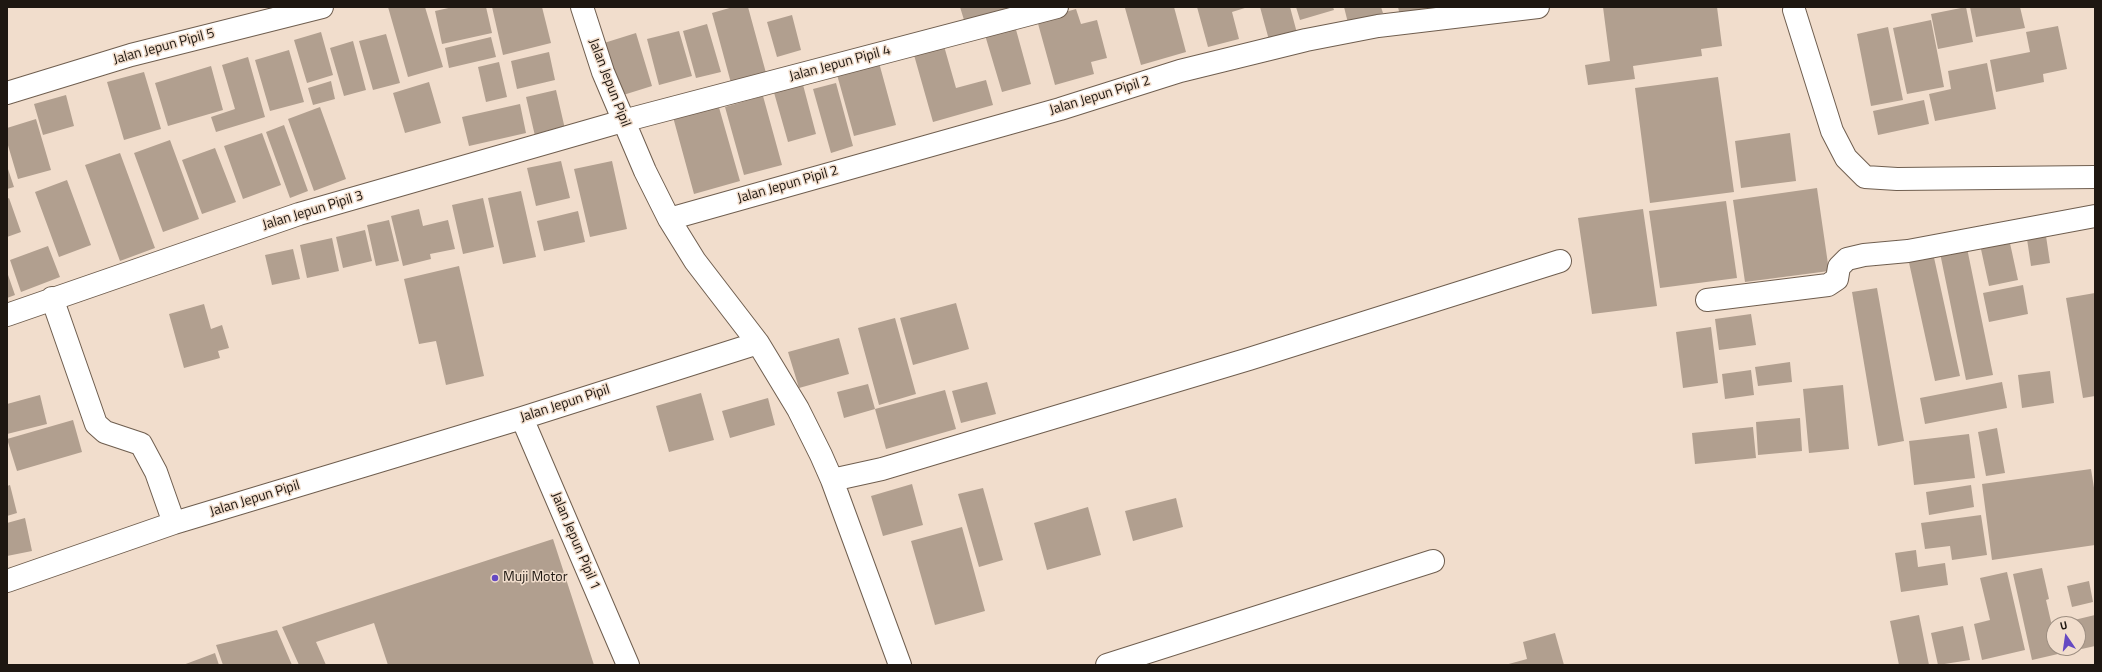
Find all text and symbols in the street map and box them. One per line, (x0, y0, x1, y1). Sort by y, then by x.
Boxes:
street label: Jalan Jepun Pipil 5 (111, 25, 217, 69)
street label: Jalan Jepun Pipil (584, 36, 634, 130)
street label: Jalan Jepun Pipil 4 (787, 42, 893, 86)
street label: Jalan Jepun Pipil 2 (1048, 73, 1152, 119)
street label: Jalan Jepun Pipil 2 (736, 163, 840, 207)
street label: Jalan Jepun Pipil 3 (261, 188, 365, 234)
street label: Jalan Jepun Pipil (518, 382, 612, 426)
street label: Jalan Jepun Pipil (208, 477, 302, 521)
street label: Jalan Jepun Pipil 1 (547, 490, 603, 592)
place label: Muji Motor (503, 570, 568, 586)
marker: Muji Motor (490, 573, 500, 583)
north arrow (2046, 616, 2086, 656)
text: U (2058, 617, 2069, 634)

